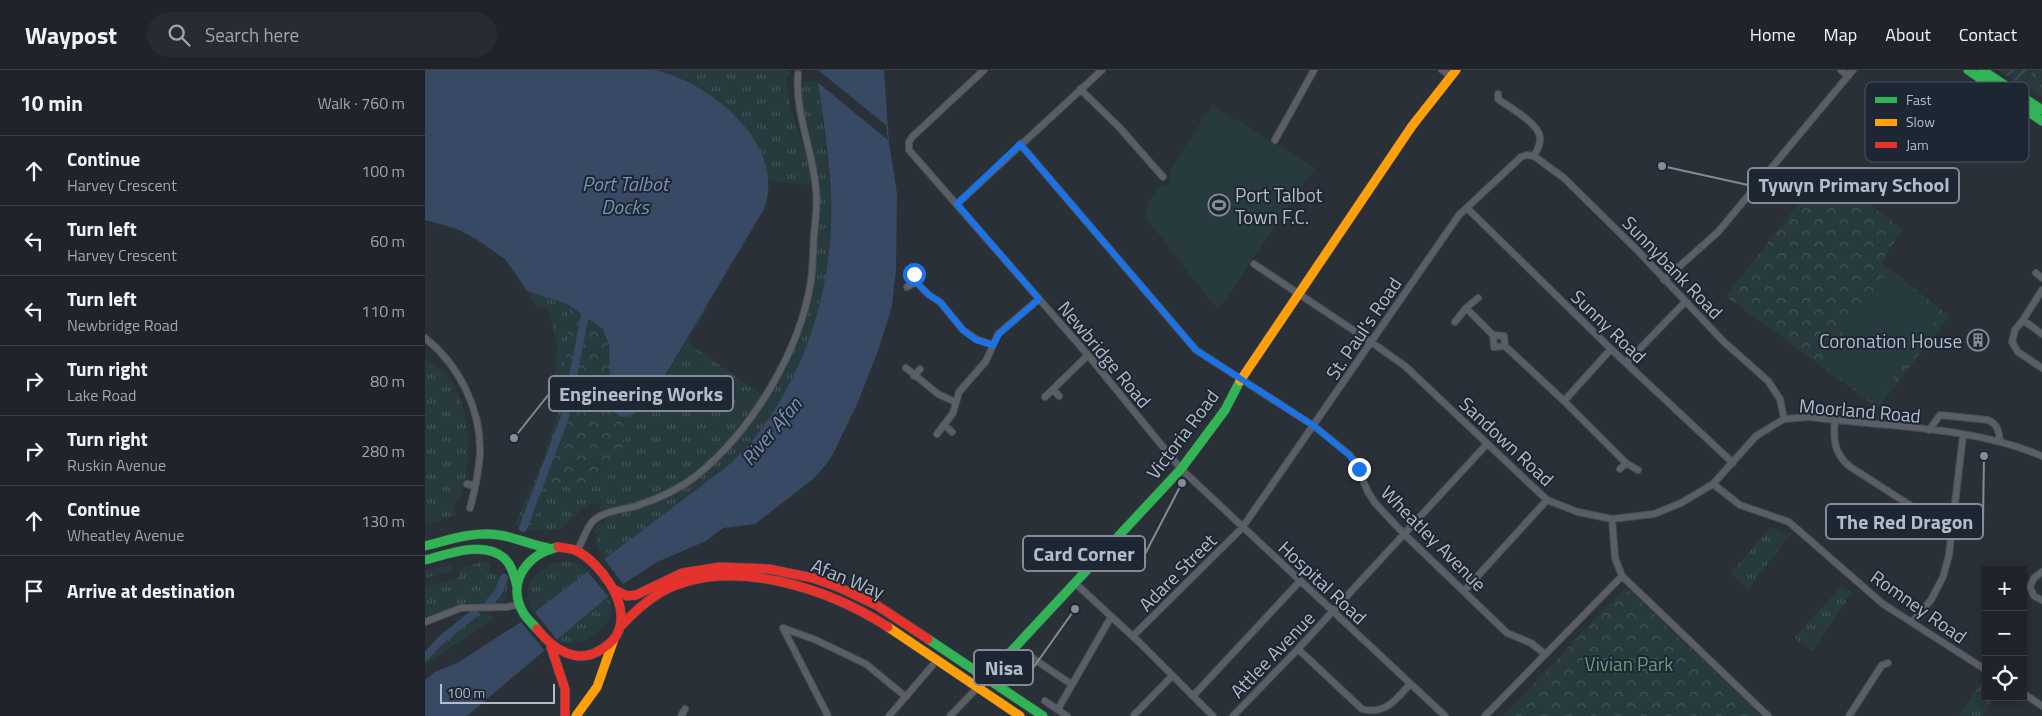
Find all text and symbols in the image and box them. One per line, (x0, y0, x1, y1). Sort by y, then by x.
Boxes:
search box (147, 12, 497, 57)
text: Waypost (25, 17, 117, 53)
text: Search here (205, 20, 299, 49)
icon: search (165, 21, 193, 49)
text: Home (1750, 21, 1796, 48)
text: Map (1824, 21, 1857, 48)
text: About (1885, 21, 1931, 48)
text: Contact (1959, 21, 2017, 48)
legend (1865, 82, 2029, 162)
text: 10 min (20, 87, 83, 119)
text: Fast (1906, 89, 1931, 110)
text: Walk · 760 m (317, 91, 405, 115)
text: Slow (1906, 111, 1935, 132)
text: Jam (1906, 134, 1929, 155)
text: Continue (67, 144, 140, 173)
icon: ahead (20, 157, 48, 185)
text: 100 m (361, 159, 405, 183)
water label: Port Talbot Docks (582, 168, 671, 222)
callout: Tywyn Primary School (1748, 168, 1959, 203)
text: Tywyn Primary School (1758, 169, 1950, 200)
text: Harvey Crescent (67, 173, 177, 197)
place label: Port Talbot Town F.C. (1235, 180, 1323, 231)
sports icon: Port Talbot Town F.C. (1207, 193, 1231, 217)
street label: Sunnybank Road (1616, 209, 1730, 325)
text: Turn left (67, 214, 137, 243)
icon: left (20, 227, 48, 255)
text: 60 m (370, 229, 405, 253)
text: Harvey Crescent (67, 243, 177, 267)
route start (903, 263, 926, 286)
street label: St. Paul's Road (1318, 271, 1408, 385)
street label: Sunny Road (1565, 283, 1653, 369)
text: Turn left (67, 284, 137, 313)
street label: Newbridge Road (1051, 294, 1159, 414)
icon: left (20, 297, 48, 325)
text: 110 m (361, 299, 405, 323)
text: Newbridge Road (67, 313, 178, 337)
place label: Coronation House (1819, 326, 1962, 355)
building icon: Coronation House (1966, 328, 1990, 352)
text: Turn right (67, 354, 148, 383)
icon: right (20, 367, 48, 395)
text: 80 m (370, 369, 405, 393)
callout: Engineering Works (549, 376, 733, 411)
text: Engineering Works (559, 378, 723, 409)
text: Lake Road (67, 383, 136, 407)
street label: Victoria Road (1139, 383, 1225, 485)
water label: River Afan (733, 389, 810, 472)
street label: Sandown Road (1453, 389, 1561, 493)
street label: Moorland Road (1798, 390, 1922, 430)
text: Turn right (67, 424, 148, 453)
icon: right (20, 437, 48, 465)
text: 280 m (361, 439, 405, 463)
text: Ruskin Avenue (67, 453, 166, 477)
route end (1348, 458, 1371, 481)
street label: Wheatley Avenue (1374, 478, 1494, 598)
text: Continue (67, 494, 140, 523)
callout: The Red Dragon (1826, 504, 1983, 539)
text: The Red Dragon (1837, 506, 1973, 537)
icon: ahead (20, 507, 48, 535)
text: 130 m (361, 509, 405, 533)
text: Wheatley Avenue (67, 523, 184, 547)
street label: Adare Street (1131, 526, 1223, 618)
street label: Hospital Road (1272, 533, 1374, 631)
callout: Card Corner (1023, 536, 1145, 571)
text: Card Corner (1033, 538, 1135, 569)
street label: Afan Way (807, 550, 889, 606)
street label: Romney Road (1865, 562, 1973, 650)
map controls (1982, 566, 2027, 701)
button: + (1982, 566, 2027, 611)
text: Arrive at destination (67, 576, 235, 605)
icon: arrive (20, 577, 48, 605)
street label: Attlee Avenue (1223, 604, 1321, 704)
button: − (1982, 611, 2027, 656)
park label: Vivian Park (1585, 649, 1673, 678)
callout: Nisa (974, 650, 1033, 685)
text: Nisa (985, 652, 1023, 683)
button: locate (1982, 656, 2027, 701)
scale bar (440, 681, 555, 704)
text: 100 m (447, 682, 485, 703)

